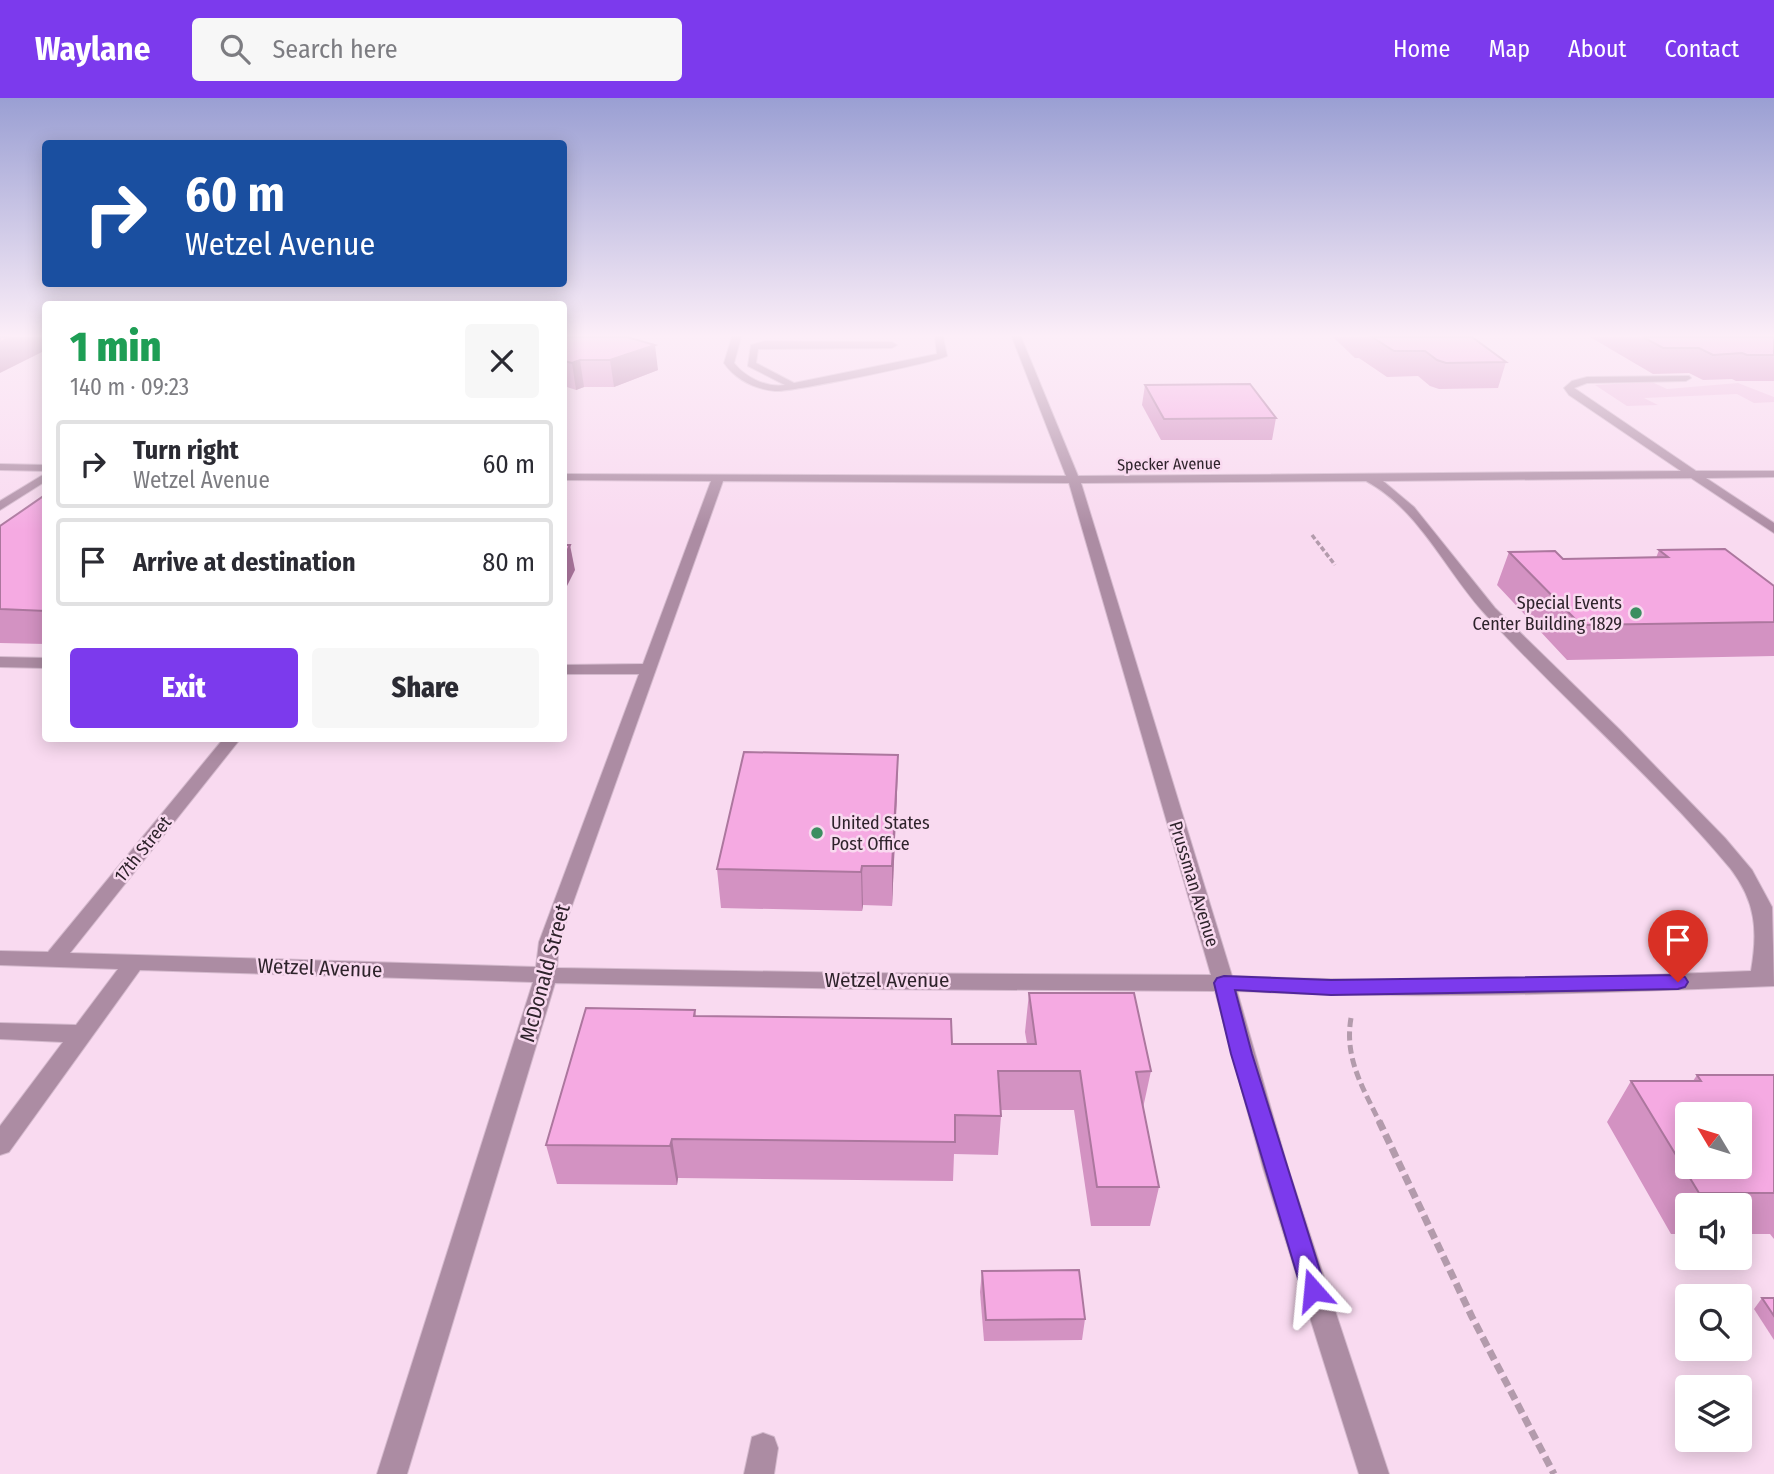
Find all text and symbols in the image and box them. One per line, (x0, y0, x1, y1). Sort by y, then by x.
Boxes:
search box (192, 18, 682, 81)
text: Waylane (35, 29, 150, 69)
icon: search (216, 30, 254, 68)
text: Search here (272, 34, 398, 65)
text: Home (1393, 35, 1450, 63)
text: Map (1488, 35, 1530, 63)
text: About (1568, 35, 1626, 63)
text: Contact (1664, 35, 1739, 63)
text: 60 m (185, 165, 285, 224)
icon: right (70, 168, 161, 259)
text: Wetzel Avenue (185, 225, 375, 263)
text: 1 min (70, 322, 161, 372)
button: close (465, 324, 539, 398)
text: 140 m · 09:23 (70, 373, 189, 401)
text: Turn right (133, 435, 239, 466)
icon: right (74, 445, 112, 483)
text: 60 m (482, 449, 535, 480)
street label: Specker Avenue (1117, 454, 1221, 474)
text: Wetzel Avenue (133, 466, 270, 494)
icon: arrive (74, 543, 112, 581)
text: Arrive at destination (133, 547, 356, 578)
text: 80 m (482, 547, 535, 578)
place label: Special Events Center Building 1829 (1473, 592, 1622, 635)
marker: Special Events Center Building 1829 (1628, 605, 1644, 621)
button: Exit (70, 648, 298, 728)
button: Share (312, 648, 539, 728)
street label: 17th Street (110, 812, 176, 886)
place label: United States Post Office (831, 812, 930, 855)
street label: Prussman Avenue (1164, 818, 1224, 950)
marker: United States Post Office (809, 825, 825, 841)
street label: McDonald Street (514, 901, 576, 1045)
pin (1648, 910, 1708, 982)
icon: arrive (1659, 921, 1697, 959)
street label: Wetzel Avenue (257, 953, 383, 983)
street label: Wetzel Avenue (825, 967, 949, 993)
north arrow (1675, 1102, 1752, 1180)
map controls (1675, 1102, 1752, 1452)
button: sound (1675, 1193, 1752, 1270)
position arrow (1276, 1253, 1350, 1327)
button: search (1675, 1284, 1752, 1361)
button: layers (1675, 1375, 1752, 1452)

